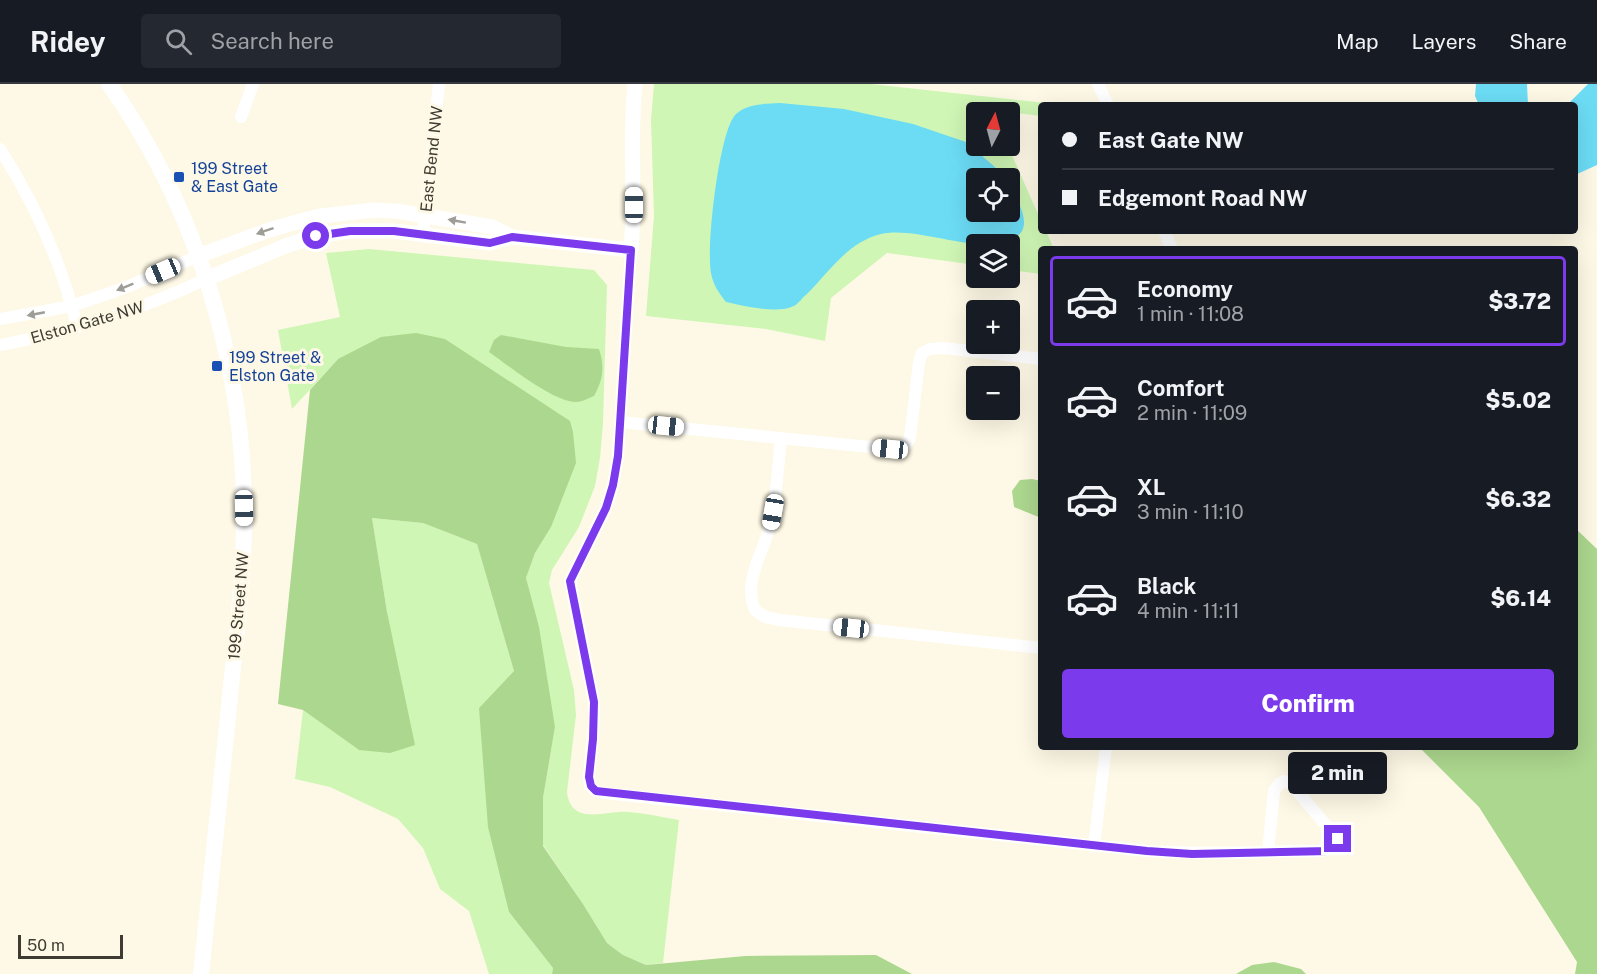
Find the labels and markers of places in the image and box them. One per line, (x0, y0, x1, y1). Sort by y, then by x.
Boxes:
place label: 199 Street & East Gate (191, 159, 278, 196)
marker: 199 Street & East Gate (172, 170, 186, 184)
place label: 199 Street & Elston Gate (229, 348, 321, 385)
marker: 199 Street & Elston Gate (210, 359, 224, 373)

